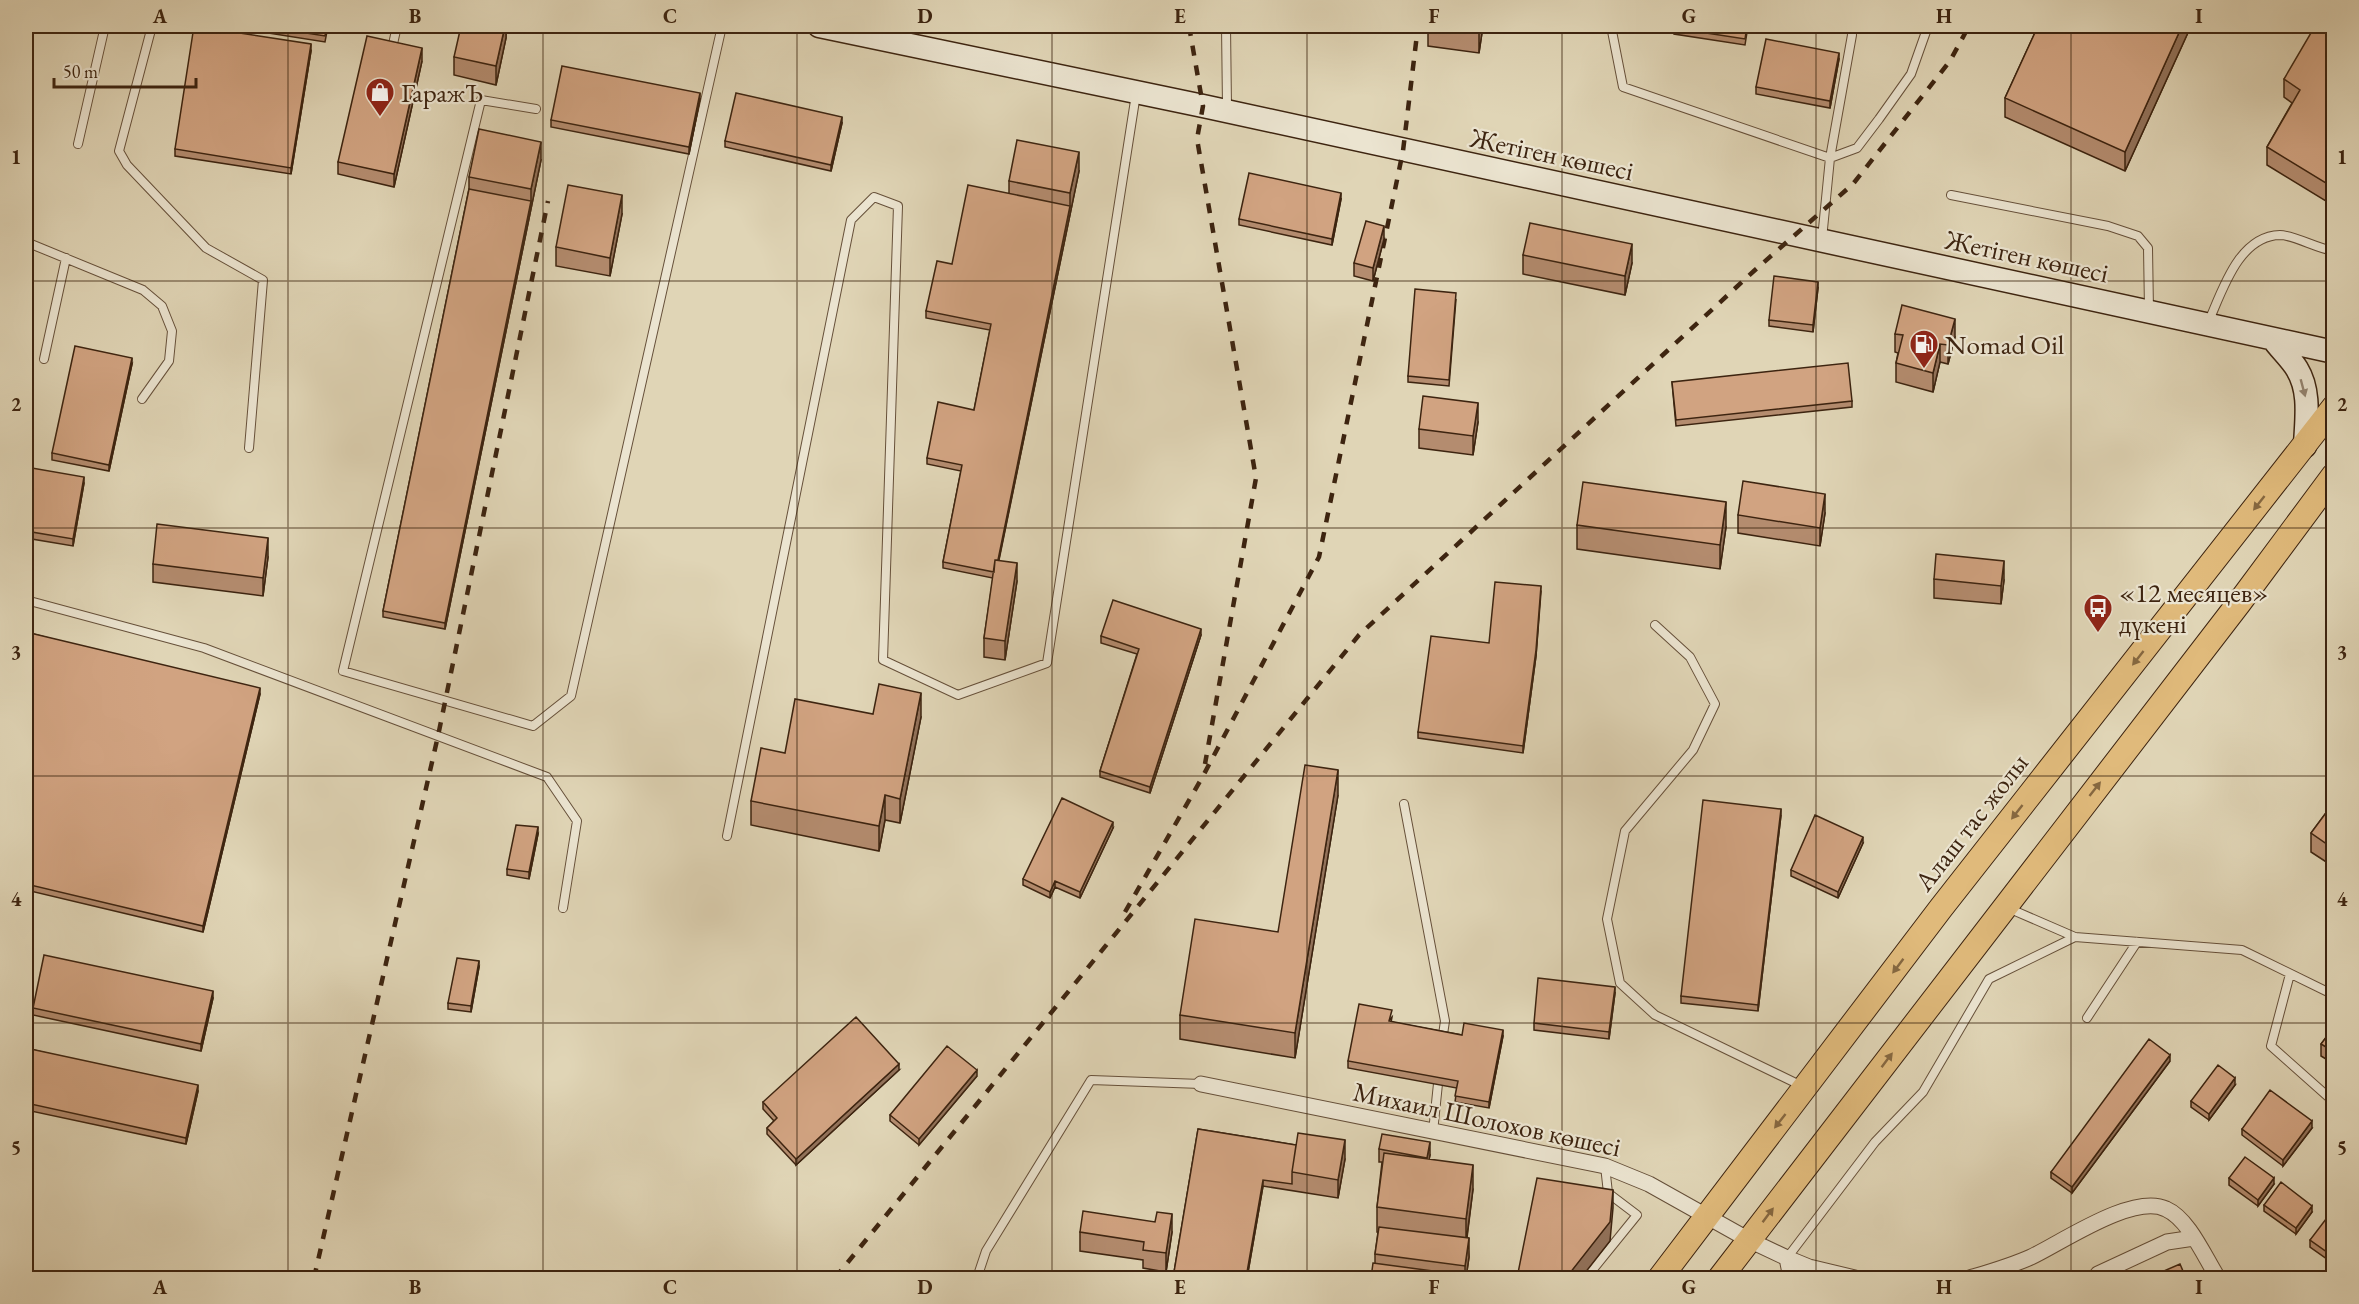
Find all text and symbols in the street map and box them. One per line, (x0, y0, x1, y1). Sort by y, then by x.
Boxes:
text: A (152, 3, 168, 29)
text: B (409, 3, 421, 29)
text: C (663, 3, 677, 29)
text: D (917, 3, 933, 29)
text: E (1174, 3, 1186, 29)
text: F (1429, 3, 1440, 29)
text: G (1682, 3, 1696, 29)
text: H (1936, 3, 1952, 29)
text: I (2195, 3, 2203, 29)
scale bar (54, 51, 196, 89)
text: 50 m (63, 60, 98, 83)
place label: ГаражЪ (401, 75, 483, 110)
shop icon: ГаражЪ (364, 76, 396, 118)
street label: Жетіген көшесі (1466, 119, 1637, 188)
text: 1 (11, 144, 21, 170)
text: 1 (2337, 144, 2347, 170)
street label: Жетіген көшесі (1941, 221, 2112, 290)
place label: Nomad Oil (1945, 327, 2064, 362)
fuel station icon: Nomad Oil (1908, 328, 1940, 370)
one-way arrow (2299, 379, 2308, 397)
text: 2 (11, 391, 22, 417)
text: 2 (2337, 391, 2348, 417)
one-way arrow (2253, 495, 2266, 511)
place label: «12 месяцев» дүкені (2119, 575, 2268, 641)
bus stop icon: «12 месяцев» дүкені (2082, 592, 2114, 634)
text: 3 (11, 639, 21, 665)
text: 3 (2337, 639, 2347, 665)
one-way arrow (2131, 650, 2144, 666)
street label: Алаш тас жолы (1906, 746, 2036, 899)
one-way arrow (2088, 781, 2101, 797)
one-way arrow (2012, 804, 2024, 819)
text: 4 (11, 886, 22, 912)
text: 4 (2337, 886, 2348, 912)
one-way arrow (1892, 957, 1904, 973)
one-way arrow (1880, 1053, 1892, 1068)
street label: Михаил Шолохов көшесі (1350, 1074, 1624, 1165)
one-way arrow (1774, 1113, 1787, 1129)
text: 5 (11, 1134, 21, 1160)
text: 5 (2337, 1134, 2347, 1160)
one-way arrow (1762, 1208, 1774, 1223)
text: A (152, 1274, 168, 1300)
text: B (409, 1274, 421, 1300)
text: C (663, 1274, 677, 1300)
text: D (917, 1274, 933, 1300)
text: E (1174, 1274, 1186, 1300)
text: F (1429, 1274, 1440, 1300)
text: G (1682, 1274, 1696, 1300)
text: H (1936, 1274, 1952, 1300)
text: I (2195, 1274, 2203, 1300)

